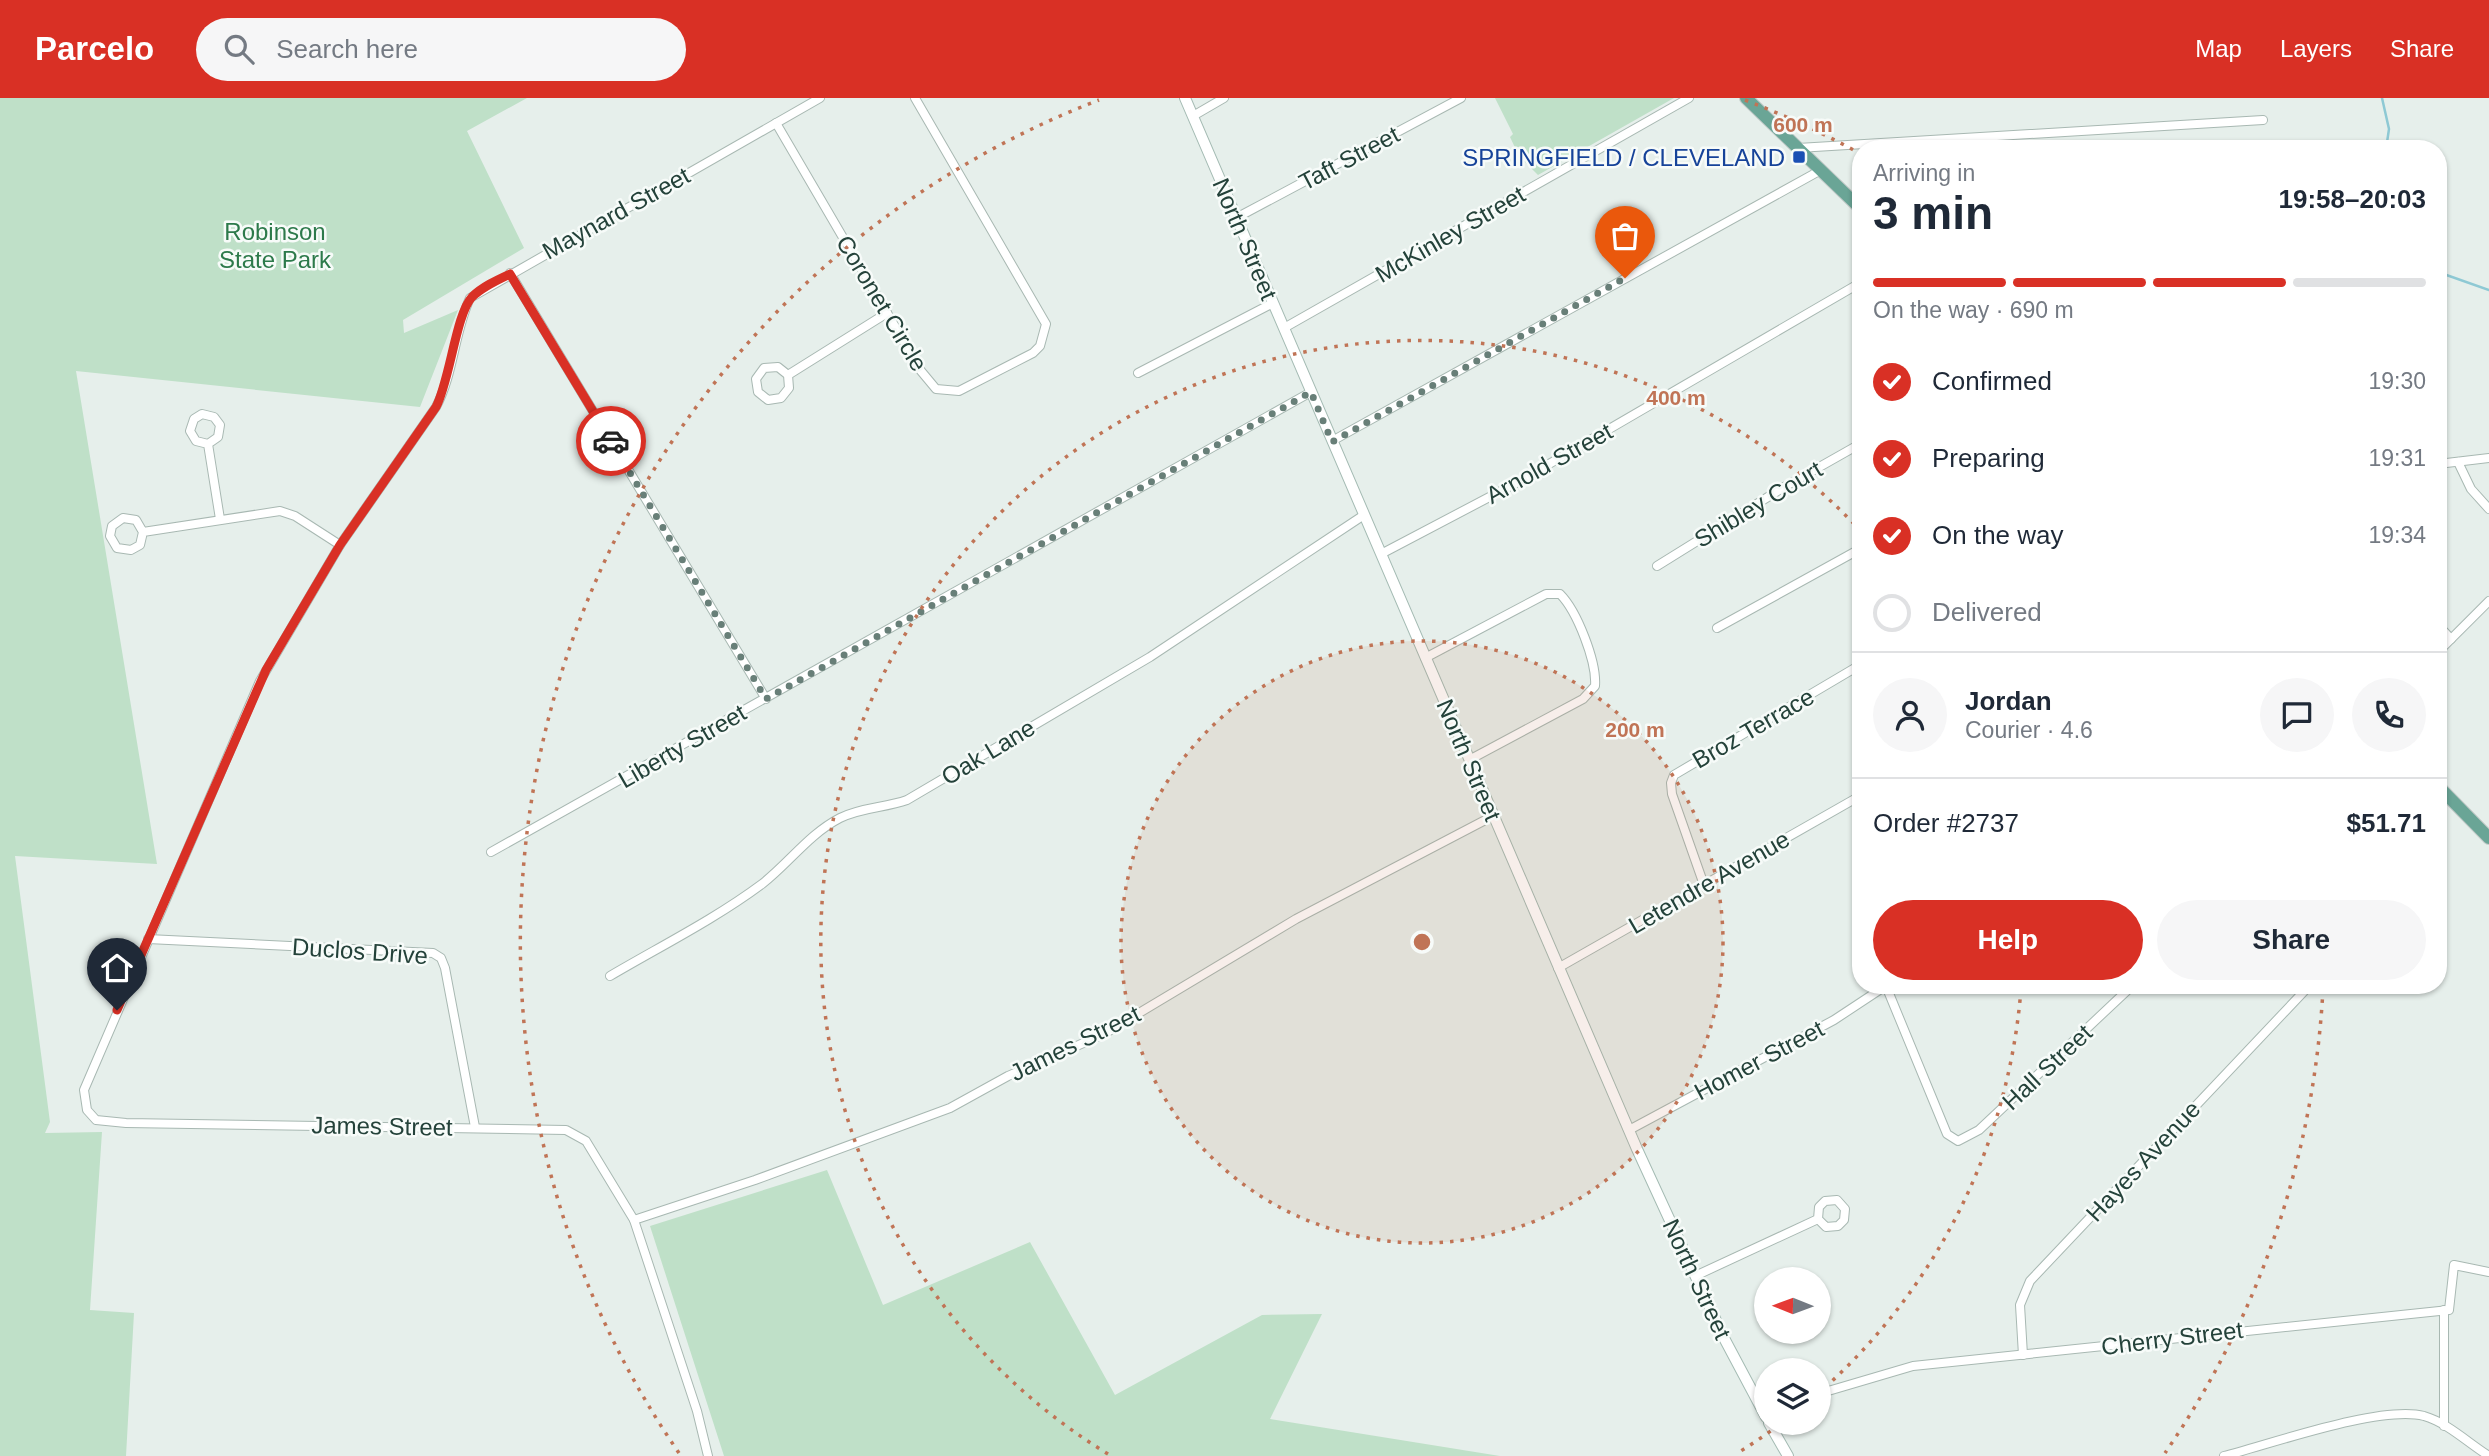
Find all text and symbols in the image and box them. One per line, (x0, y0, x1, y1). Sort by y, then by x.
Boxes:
search box (196, 18, 686, 81)
text: Parcelo (35, 30, 154, 67)
icon: search (220, 30, 258, 68)
text: Search here (276, 34, 418, 64)
text: Map (2195, 35, 2242, 62)
text: Layers (2280, 35, 2352, 62)
text: Share (2390, 35, 2454, 62)
text: 600 m (1773, 113, 1833, 136)
street label: Taft Street (1294, 120, 1404, 196)
place label: SPRINGFIELD / CLEVELAND (1462, 144, 1785, 171)
marker: SPRINGFIELD / CLEVELAND (1791, 149, 1807, 165)
text: Arriving in (1873, 160, 1975, 186)
street label: Maynard Street (538, 161, 695, 265)
street label: North Street (1207, 174, 1283, 304)
street label: McKinley Street (1370, 180, 1530, 288)
text: 19:58–20:03 (2279, 184, 2426, 214)
text: 3 min (1873, 187, 1993, 239)
pin (1595, 206, 1655, 278)
icon: bag (1606, 217, 1644, 255)
park label: Robinson State Park (219, 218, 332, 273)
street label: Coronet Circle (831, 230, 933, 376)
text: On the way · 690 m (1873, 297, 2074, 323)
icon: check (1873, 363, 1911, 401)
text: Confirmed (1932, 366, 2052, 396)
text: 19:30 (2368, 368, 2426, 394)
text: 400 m (1646, 386, 1706, 409)
courier (576, 406, 646, 476)
street label: Arnold Street (1481, 417, 1617, 509)
icon: car (592, 422, 630, 460)
icon: check (1873, 440, 1911, 478)
text: Preparing (1932, 443, 2045, 473)
text: 19:31 (2368, 445, 2426, 471)
street label: Shibley Court (1689, 455, 1827, 553)
icon: check (1873, 517, 1911, 555)
text: On the way (1932, 520, 2064, 550)
text: 19:34 (2368, 522, 2426, 548)
text: Delivered (1932, 597, 2042, 627)
button: person (1873, 678, 1947, 752)
button: chat (2260, 678, 2334, 752)
button: phone (2352, 678, 2426, 752)
street label: Broz Terrace (1688, 682, 1818, 774)
text: Jordan (1965, 686, 2052, 716)
street label: North Street (1431, 695, 1507, 825)
street label: Liberty Street (613, 698, 751, 793)
street label: Oak Lane (936, 714, 1040, 790)
text: Courier · 4.6 (1965, 717, 2093, 743)
text: 200 m (1605, 718, 1665, 741)
text: Order #2737 (1873, 808, 2019, 838)
text: $51.71 (2346, 808, 2426, 838)
street label: Letendre Avenue (1624, 825, 1794, 939)
button: Help (1873, 900, 2143, 980)
button: Share (2157, 900, 2426, 980)
centre of rings (1410, 930, 1434, 954)
street label: Duclos Drive (291, 933, 429, 969)
pin (87, 938, 147, 1010)
icon: home (98, 949, 136, 987)
street label: James Street (1006, 1000, 1145, 1086)
street label: Homer Street (1690, 1014, 1829, 1105)
street label: Hall Street (1997, 1019, 2097, 1115)
street label: Hayes Avenue (2080, 1095, 2206, 1227)
street label: James Street (311, 1111, 453, 1141)
street label: North Street (1657, 1215, 1737, 1344)
north arrow (1754, 1267, 1830, 1344)
map controls (1754, 1267, 1831, 1435)
street label: Cherry Street (2100, 1316, 2245, 1360)
button: layers (1754, 1358, 1831, 1435)

